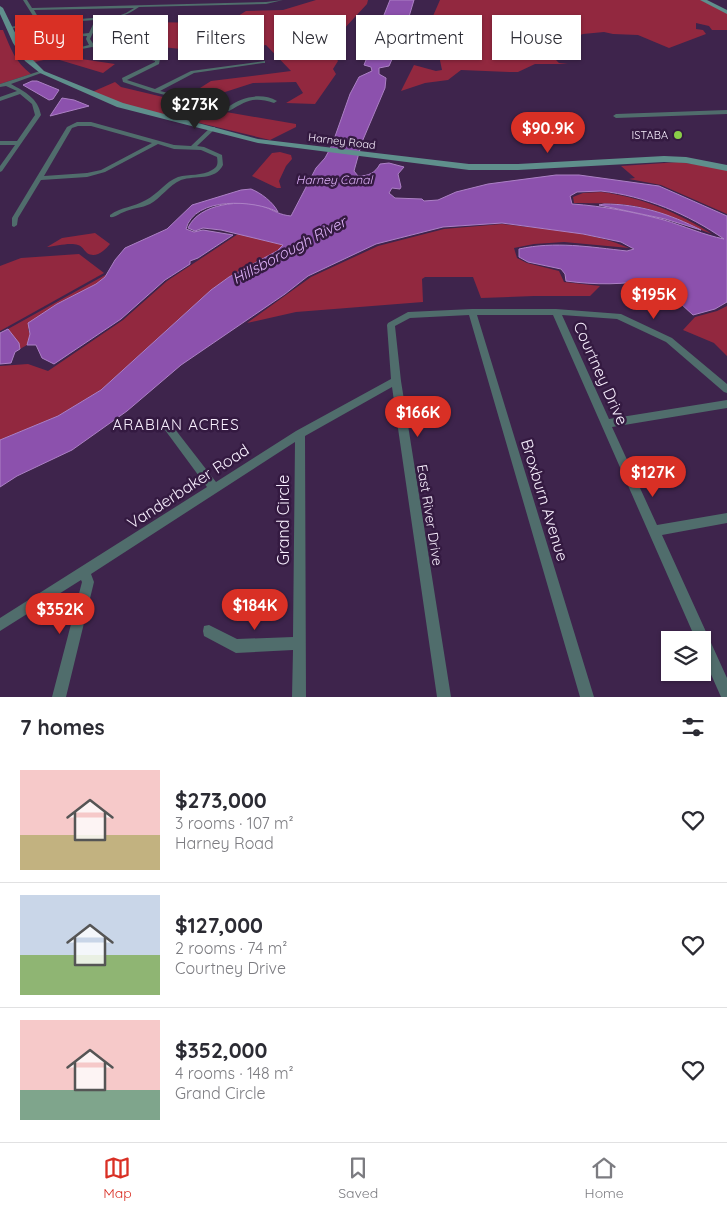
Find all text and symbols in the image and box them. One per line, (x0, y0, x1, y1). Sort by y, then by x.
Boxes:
chip: Buy (15, 15, 83, 60)
chip: Rent (93, 15, 168, 60)
chip: Filters (178, 15, 264, 60)
chip: New (274, 15, 346, 60)
chip: Apartment (356, 15, 482, 60)
chip: House (492, 15, 581, 60)
pin: $273K (160, 88, 230, 130)
text: $273K (172, 94, 218, 114)
pin: $90.9K (507, 112, 589, 154)
text: $90.9K (522, 118, 574, 138)
place label: ISTABA (632, 128, 668, 142)
marker: ISTABA (672, 129, 684, 141)
street label: Harney Road (307, 130, 377, 152)
water label: Harney Canal (296, 172, 373, 187)
water label: Hillsborough River (229, 211, 351, 288)
pin: $195K (619, 278, 689, 320)
text: $195K (632, 284, 676, 304)
street label: Courtney Drive (569, 318, 633, 428)
pin: $166K (383, 396, 453, 438)
text: $166K (396, 402, 440, 422)
district label: ARABIAN ACRES (112, 415, 240, 434)
street label: Broxburn Avenue (517, 436, 573, 564)
street label: Vanderbaker Road (123, 439, 253, 533)
pin: $127K (618, 456, 688, 498)
text: $127K (631, 462, 675, 482)
street label: East River Drive (413, 463, 447, 567)
street label: Grand Circle (273, 475, 293, 565)
pin: $184K (220, 588, 290, 631)
pin: $352K (25, 592, 95, 635)
text: $184K (233, 595, 277, 615)
text: $352K (37, 599, 83, 619)
map controls (661, 631, 711, 681)
button: layers (661, 631, 711, 681)
icon: filters (679, 713, 707, 741)
text: 7 homes (20, 714, 105, 740)
text: $273,000 (175, 787, 267, 813)
icon: home (60, 790, 120, 850)
icon: heart (679, 806, 707, 834)
text: 3 rooms · 107 m² (175, 813, 294, 833)
text: Harney Road (175, 833, 274, 853)
text: $127,000 (175, 912, 263, 938)
icon: home (60, 915, 120, 975)
icon: heart (679, 931, 707, 959)
text: 2 rooms · 74 m² (175, 938, 287, 958)
text: Courtney Drive (175, 958, 286, 978)
text: $352,000 (175, 1037, 267, 1063)
icon: home (60, 1040, 120, 1100)
icon: heart (679, 1056, 707, 1084)
text: 4 rooms · 148 m² (175, 1063, 294, 1083)
text: Grand Circle (175, 1083, 266, 1103)
tab: Map (103, 1154, 132, 1202)
tab: Saved (338, 1154, 378, 1202)
tab: Home (585, 1154, 624, 1202)

